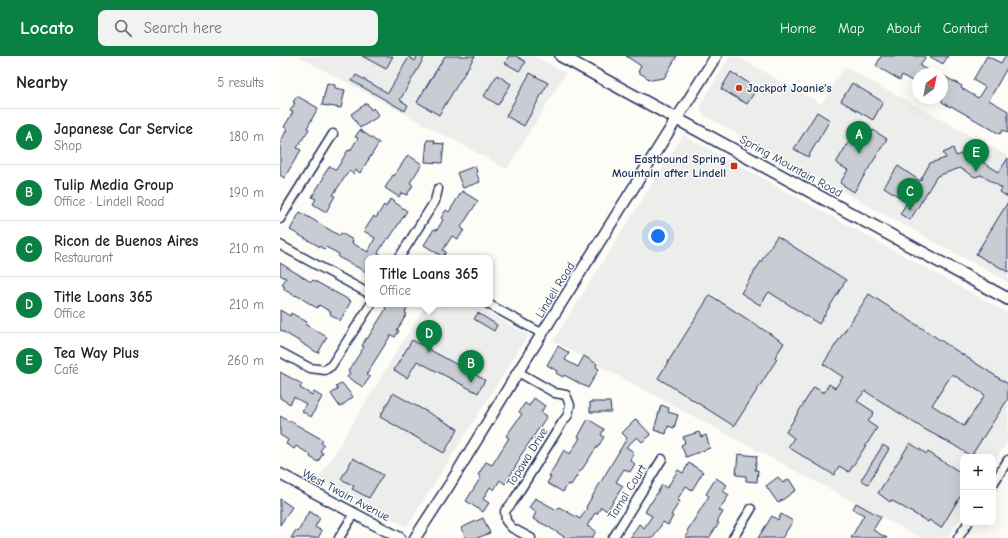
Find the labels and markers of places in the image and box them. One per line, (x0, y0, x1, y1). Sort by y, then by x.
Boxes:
place label: Jackpot Joanie's (747, 81, 832, 95)
marker: Jackpot Joanie's (734, 83, 744, 93)
pin: A (846, 121, 872, 154)
pin: E (963, 139, 989, 172)
place label: Eastbound Spring Mountain after Lindell (612, 152, 726, 180)
marker: Eastbound Spring Mountain after Lindell (729, 161, 739, 171)
pin: C (897, 178, 923, 211)
pin: D (416, 320, 442, 353)
pin: B (458, 350, 484, 383)

